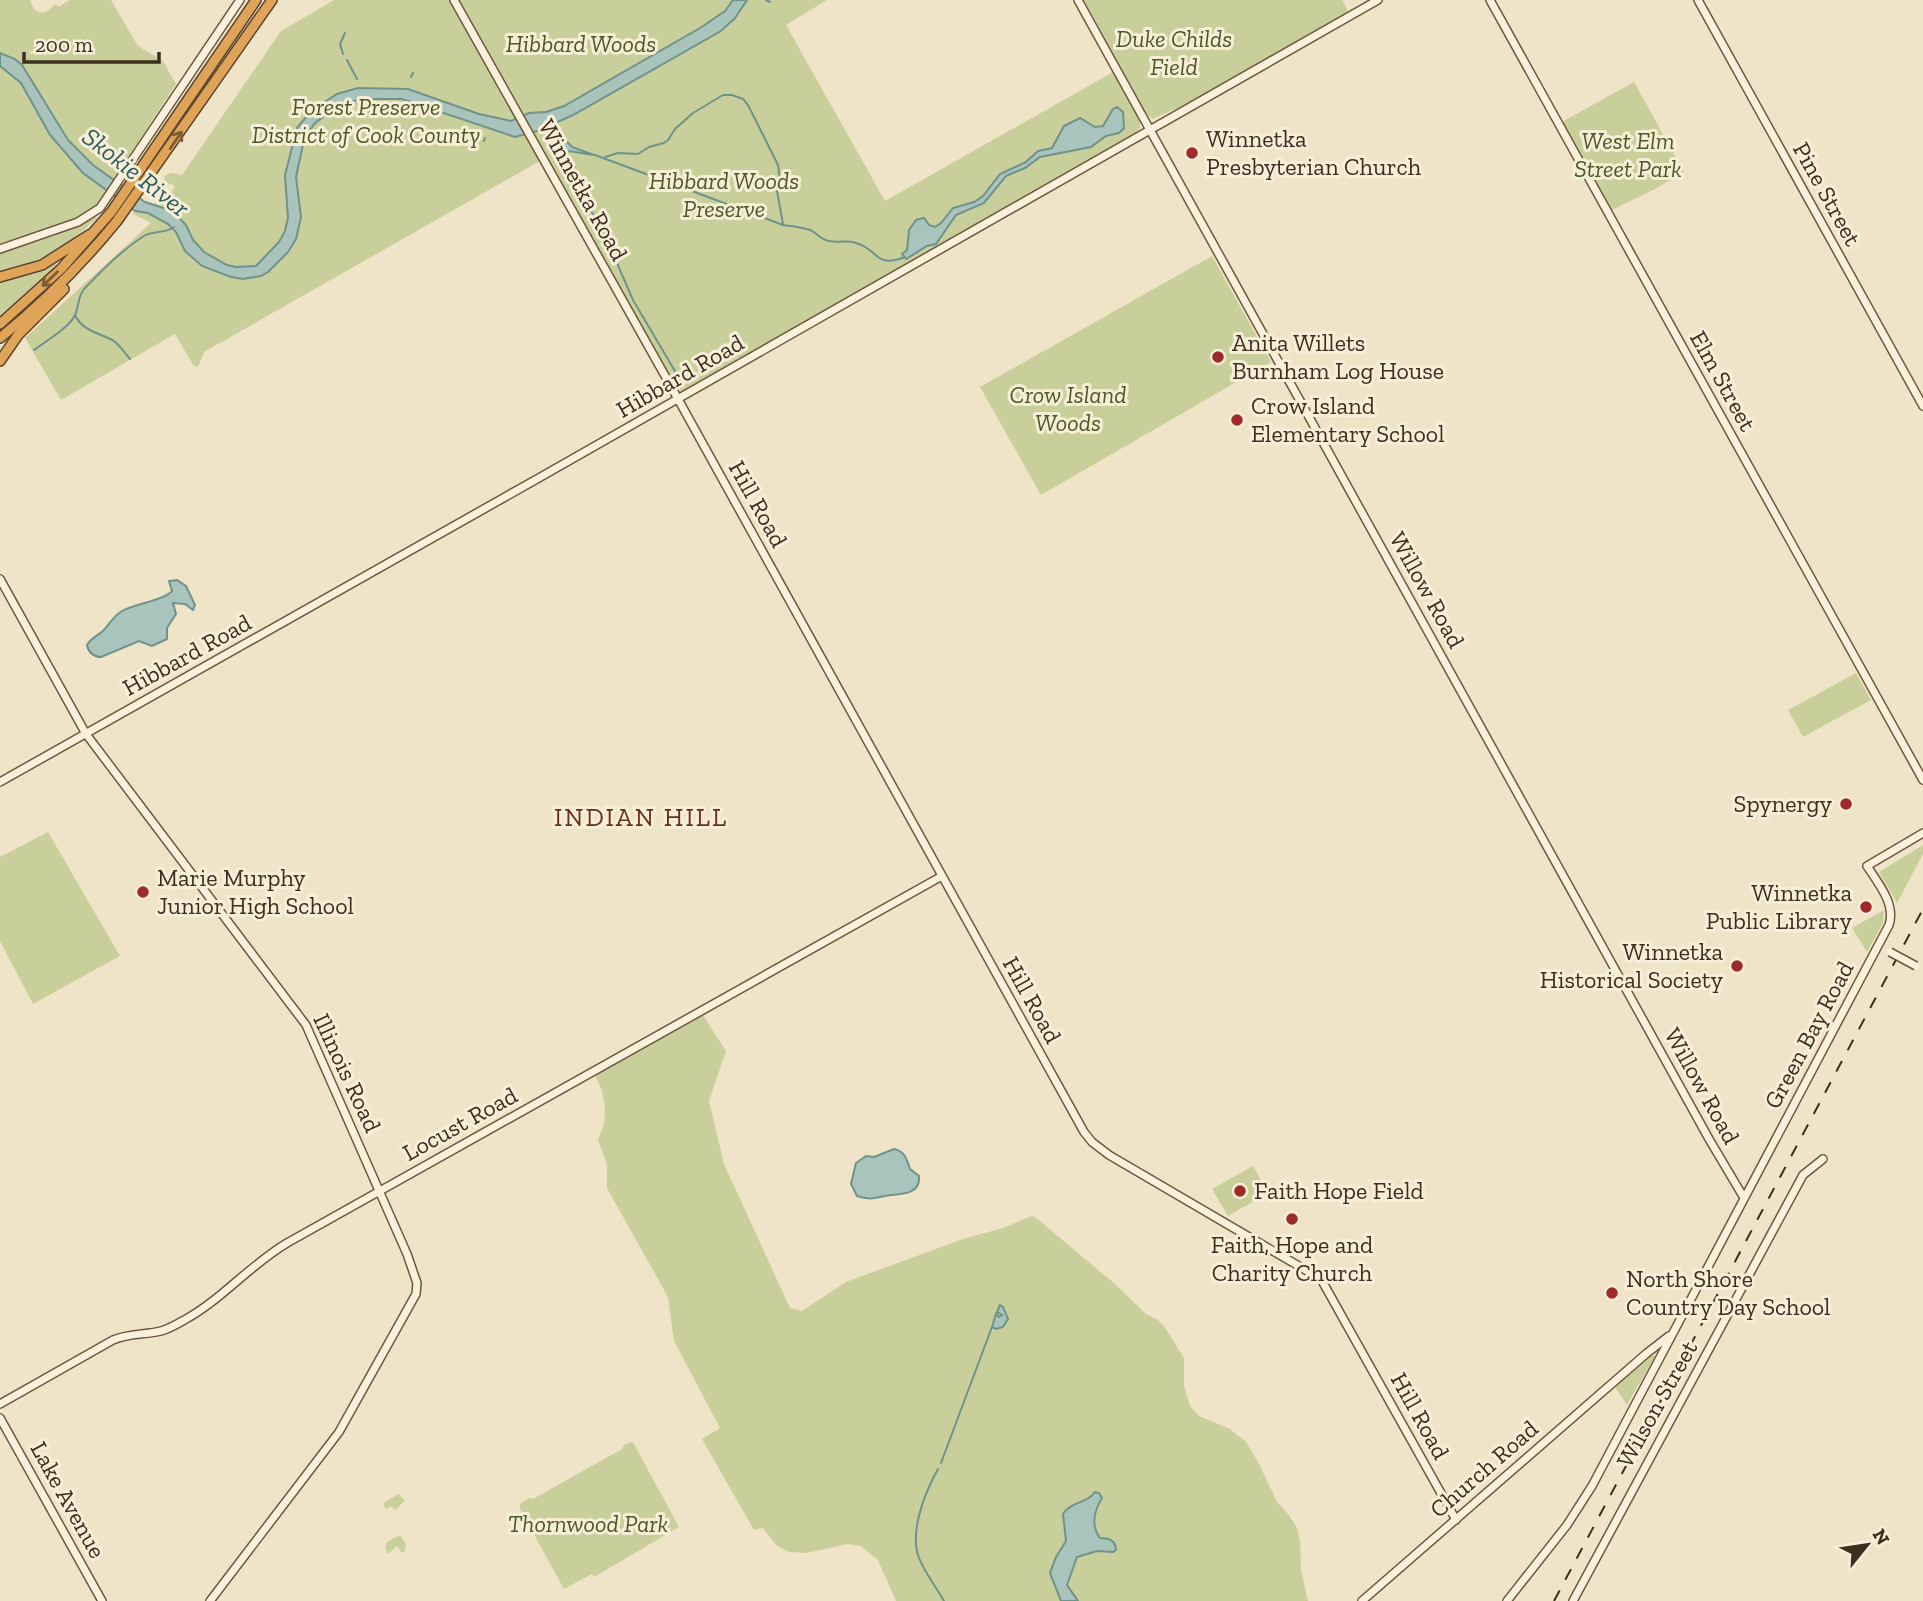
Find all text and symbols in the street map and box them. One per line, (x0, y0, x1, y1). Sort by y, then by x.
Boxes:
scale bar (24, 21, 159, 65)
park label: Duke Childs Field (1116, 24, 1232, 81)
park label: Hibbard Woods (506, 29, 656, 58)
text: 200 m (35, 32, 93, 57)
park label: Forest Preserve District of Cook County (252, 92, 480, 149)
street label: Winnetka Road (533, 114, 634, 266)
water label: Skokie River (76, 120, 196, 224)
place label: Winnetka Presbyterian Church (1206, 124, 1422, 181)
park label: West Elm Street Park (1574, 126, 1682, 183)
one-way arrow (169, 131, 183, 150)
street label: Pine Street (1787, 137, 1868, 251)
marker: Winnetka Presbyterian Church (1184, 145, 1200, 161)
park label: Hibbard Woods Preserve (649, 166, 799, 223)
one-way arrow (42, 271, 59, 288)
street label: Elm Street (1684, 326, 1763, 436)
street label: Hibbard Road (611, 327, 749, 424)
place label: Anita Willets Burnham Log House (1232, 328, 1444, 385)
marker: Anita Willets Burnham Log House (1210, 349, 1226, 365)
park label: Crow Island Woods (1010, 380, 1126, 437)
place label: Crow Island Elementary School (1251, 391, 1445, 448)
marker: Crow Island Elementary School (1229, 412, 1245, 428)
street label: Hill Road (723, 455, 794, 552)
street label: Willow Road (1384, 527, 1471, 653)
street label: Hibbard Road (117, 607, 256, 702)
place label: Spynergy (1734, 789, 1833, 818)
marker: Spynergy (1838, 796, 1854, 812)
district label: INDIAN HILL (554, 801, 728, 833)
place label: Marie Murphy Junior High School (157, 863, 354, 920)
place label: Winnetka Public Library (1706, 878, 1853, 935)
marker: Marie Murphy Junior High School (135, 884, 151, 900)
marker: Winnetka Public Library (1858, 899, 1874, 915)
place label: Winnetka Historical Society (1540, 937, 1724, 994)
street label: Hill Road (997, 951, 1068, 1048)
street label: Green Bay Road (1758, 956, 1860, 1113)
marker: Winnetka Historical Society (1729, 958, 1745, 974)
street label: Illinois Road (307, 1009, 388, 1137)
street label: Willow Road (1659, 1023, 1746, 1149)
street label: Locust Road (397, 1080, 522, 1167)
place label: Faith Hope Field (1254, 1176, 1424, 1205)
marker: Faith Hope Field (1232, 1183, 1248, 1199)
marker: Faith, Hope and Charity Church (1284, 1211, 1300, 1227)
place label: Faith, Hope and Charity Church (1211, 1230, 1373, 1287)
place label: North Shore Country Day School (1626, 1264, 1831, 1321)
marker: North Shore Country Day School (1604, 1285, 1620, 1301)
street label: Wilson Street (1610, 1335, 1703, 1472)
street label: Hill Road (1385, 1367, 1456, 1464)
street label: Church Road (1424, 1414, 1544, 1523)
street label: Lake Avenue (25, 1436, 112, 1563)
park label: Thornwood Park (508, 1509, 669, 1538)
north arrow (1832, 1510, 1902, 1580)
text: N (1868, 1525, 1895, 1549)

